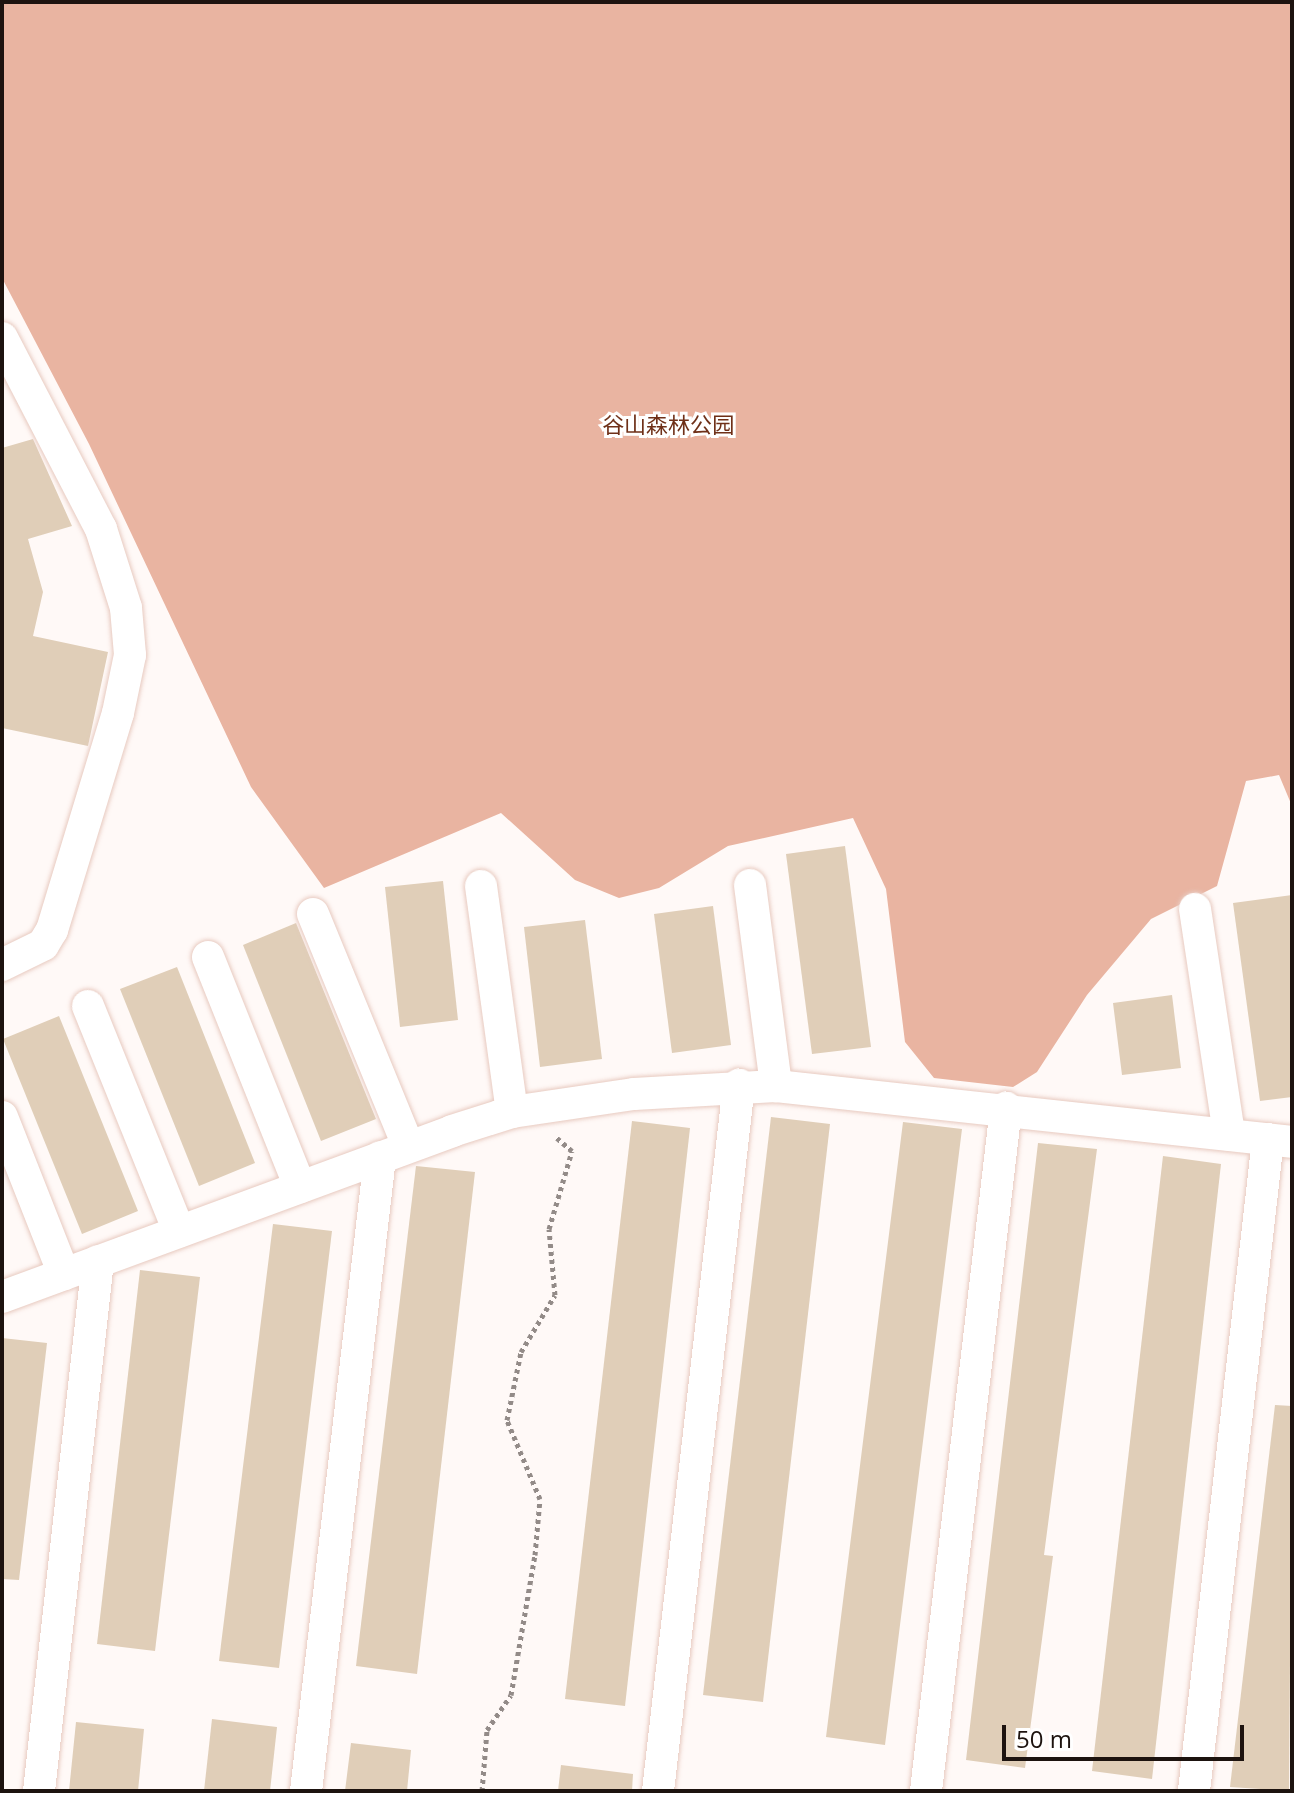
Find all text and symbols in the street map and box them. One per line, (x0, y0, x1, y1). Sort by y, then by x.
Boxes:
park label: 谷山森林公园 (602, 412, 734, 438)
scale bar (1006, 1709, 1248, 1759)
text: 50 m (1016, 1722, 1072, 1755)

